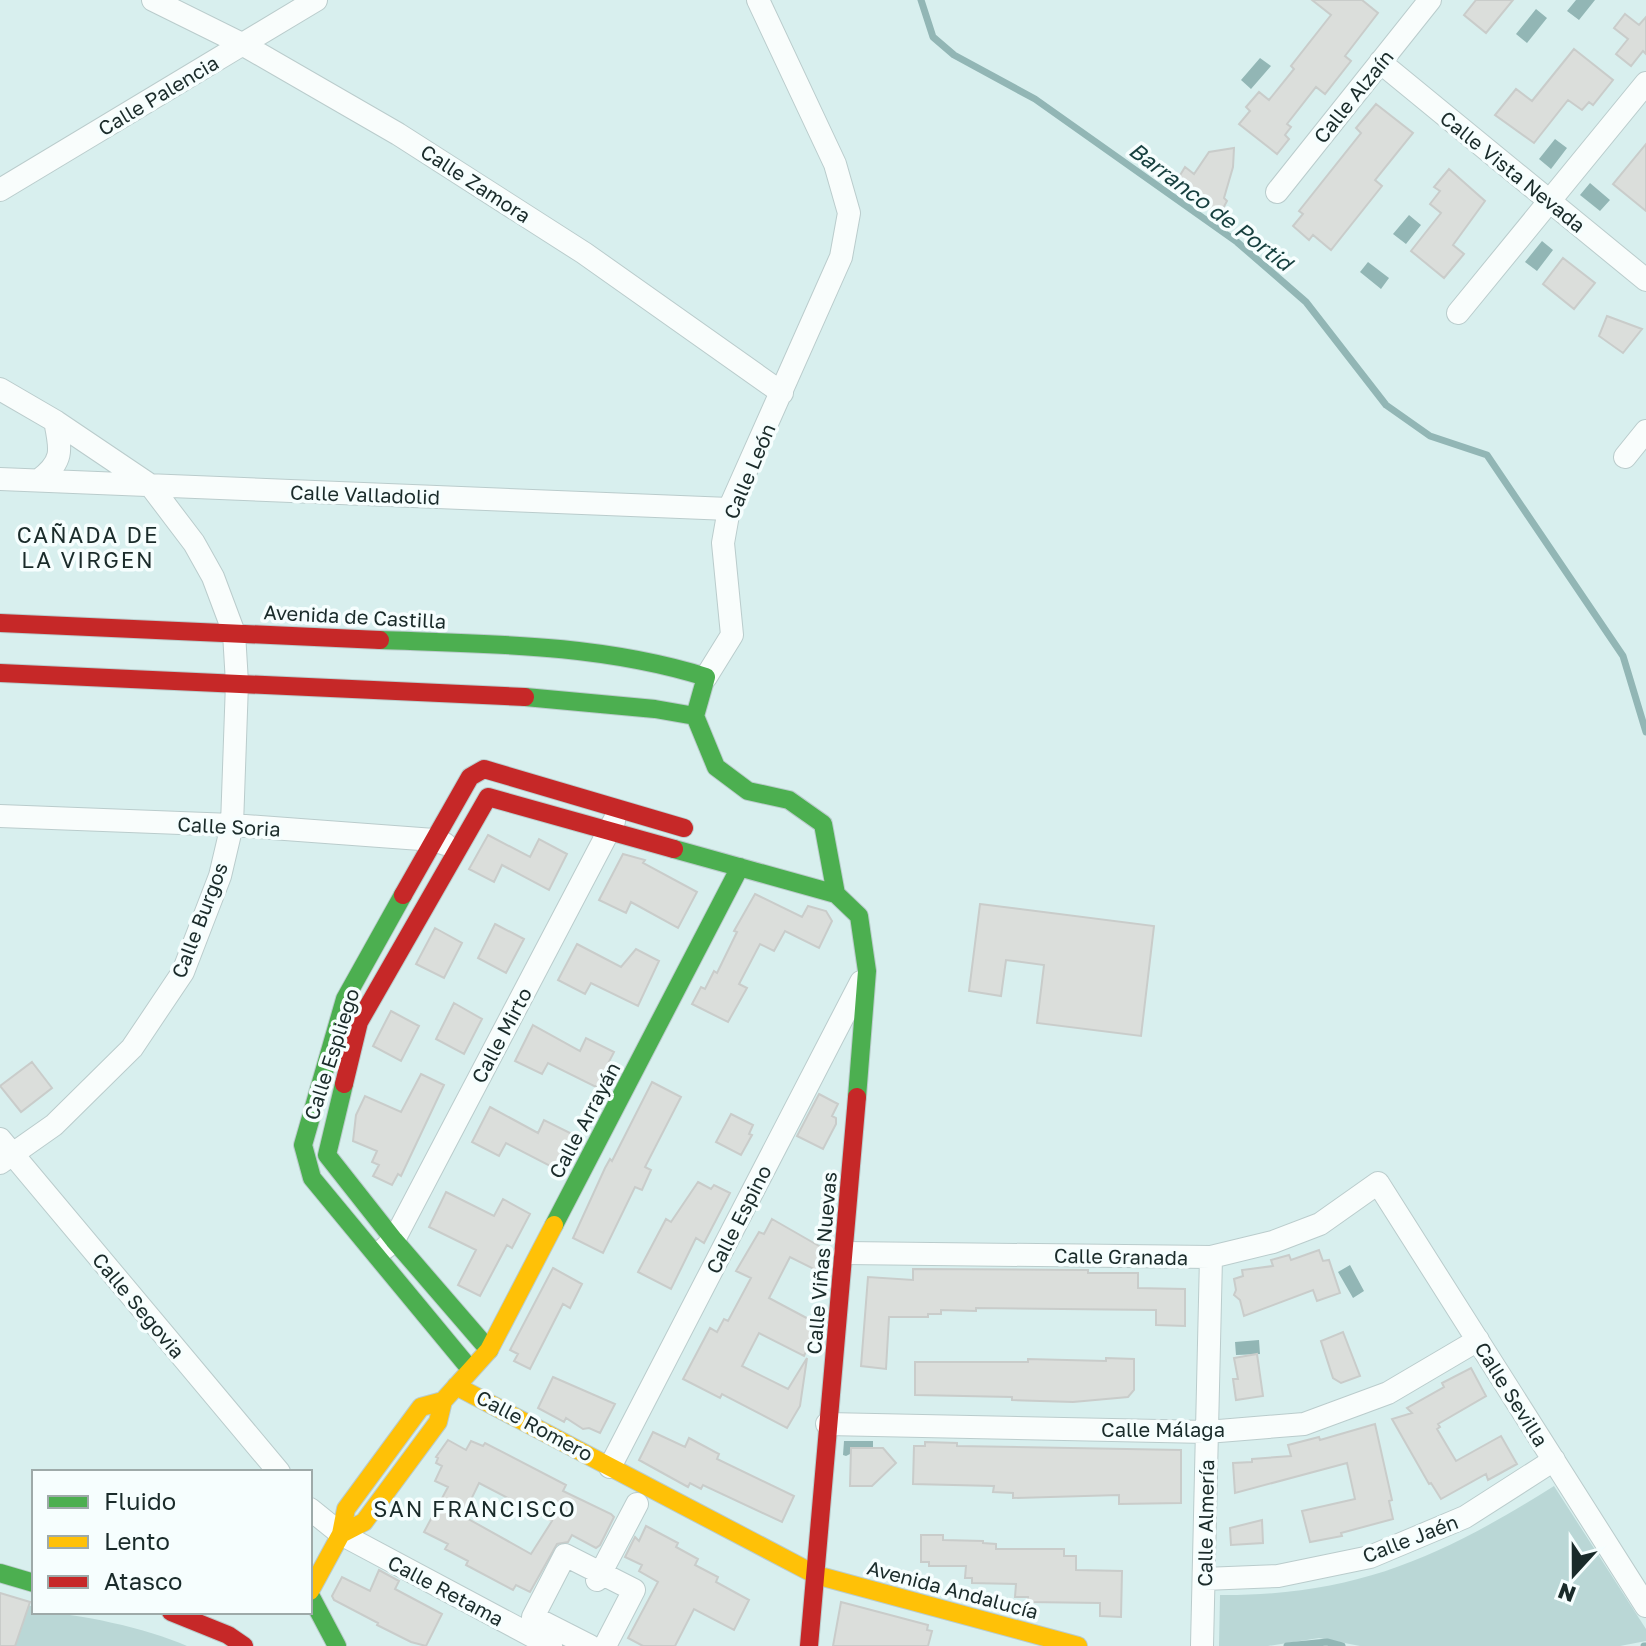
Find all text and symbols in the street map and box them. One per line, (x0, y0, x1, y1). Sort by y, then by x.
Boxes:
street label: Calle Alzaín (1308, 45, 1398, 147)
street label: Calle Palencia (94, 50, 222, 140)
street label: Calle Vista Nevada (1436, 105, 1590, 237)
water label: Barranco de Portid (1124, 136, 1300, 278)
street label: Calle Zamora (417, 139, 535, 227)
street label: Calle León (718, 420, 780, 522)
street label: Calle Valladolid (290, 479, 440, 509)
district label: CAÑADA DE LA VIRGEN (17, 521, 159, 573)
street label: Avenida de Castilla (263, 599, 447, 633)
street label: Calle Soria (177, 811, 281, 841)
street label: Calle Burgos (166, 859, 232, 981)
street label: Calle Mirto (466, 983, 536, 1087)
street label: Calle Espliego (298, 985, 364, 1123)
street label: Calle Arrayán (543, 1058, 625, 1182)
street label: Calle Espino (700, 1161, 776, 1277)
street label: Calle Viñas Nuevas (801, 1171, 841, 1355)
street label: Calle Granada (1054, 1243, 1188, 1269)
street label: Calle Segovia (88, 1247, 190, 1363)
street label: Calle Sevilla (1470, 1337, 1554, 1451)
street label: Calle Romero (473, 1384, 597, 1466)
street label: Calle Málaga (1101, 1417, 1225, 1441)
street label: Calle Almería (1192, 1459, 1218, 1587)
legend (32, 1470, 312, 1614)
text: Fluido (104, 1486, 176, 1515)
district label: SAN FRANCISCO (373, 1495, 577, 1522)
street label: Calle Jaén (1359, 1509, 1461, 1567)
text: Lento (104, 1526, 170, 1555)
north arrow (1534, 1534, 1614, 1614)
street label: Calle Retama (384, 1549, 508, 1631)
street label: Avenida Andalucía (865, 1555, 1041, 1623)
text: Atasco (104, 1566, 182, 1595)
text: N (1554, 1578, 1579, 1609)

